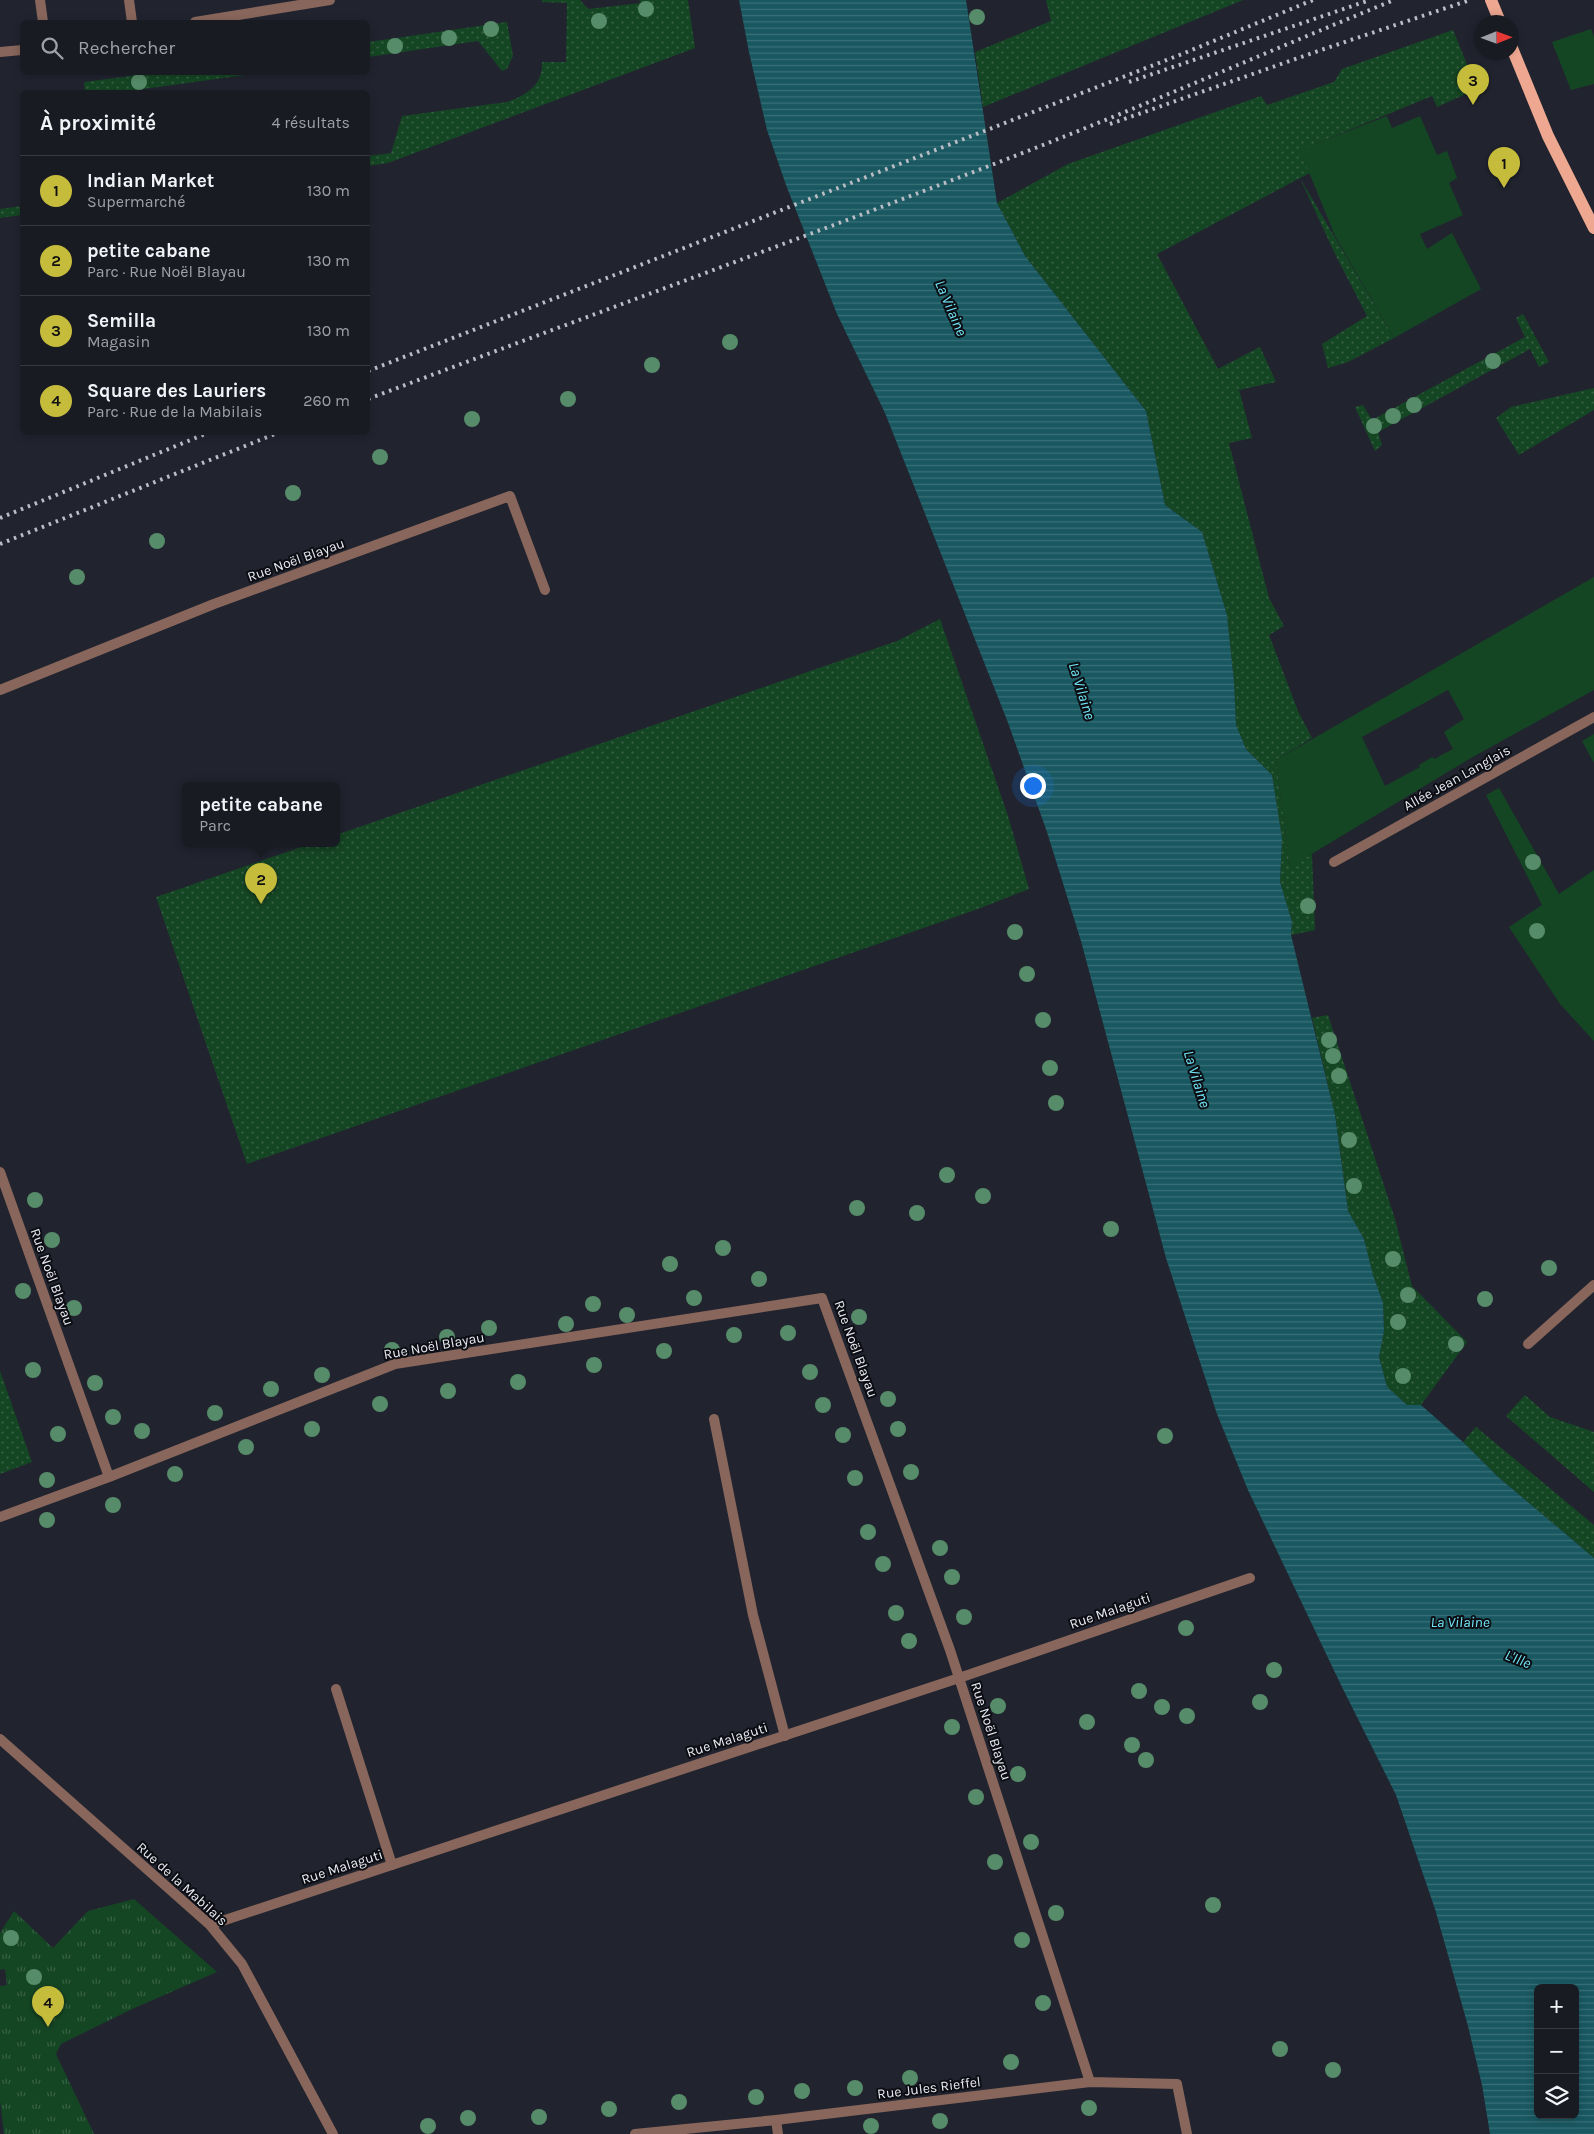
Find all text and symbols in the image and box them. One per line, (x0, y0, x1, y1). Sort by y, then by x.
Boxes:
north arrow (1474, 15, 1519, 60)
search box (20, 20, 370, 75)
icon: search (38, 34, 66, 62)
text: Rechercher (78, 37, 175, 59)
pin: 3 (1457, 64, 1489, 105)
text: À proximité (40, 111, 156, 135)
text: 4 résultats (271, 113, 350, 132)
pin: 1 (1488, 147, 1520, 188)
text: Indian Market (87, 170, 214, 192)
text: 1 (53, 181, 59, 200)
text: 130 m (307, 181, 350, 200)
text: Supermarché (87, 192, 185, 211)
text: petite cabane (87, 240, 211, 262)
text: 2 (51, 251, 61, 270)
text: 130 m (307, 251, 350, 270)
text: Parc · Rue Noël Blayau (87, 262, 246, 281)
water label: La Vilaine (931, 277, 971, 339)
text: Semilla (87, 310, 156, 332)
text: 3 (51, 321, 61, 340)
text: 130 m (307, 321, 350, 340)
text: Magasin (87, 332, 150, 351)
text: Square des Lauriers (87, 380, 266, 402)
text: 4 (51, 391, 61, 410)
text: 260 m (303, 391, 350, 410)
text: Parc · Rue de la Mabilais (87, 402, 262, 421)
street label: Rue Noël Blayau (245, 535, 347, 585)
water label: La Vilaine (1065, 660, 1099, 722)
street label: Allée Jean Langlais (1401, 742, 1513, 814)
your location (1020, 773, 1046, 799)
popup (182, 782, 340, 847)
text: petite cabane (199, 794, 323, 816)
text: Parc (199, 816, 231, 835)
pin: 2 (245, 863, 277, 904)
water label: La Vilaine (1180, 1048, 1214, 1110)
street label: Rue Noël Blayau (27, 1226, 77, 1328)
street label: Rue Noël Blayau (831, 1298, 881, 1400)
street label: Rue Noël Blayau (382, 1329, 486, 1363)
street label: Rue Malaguti (1067, 1589, 1153, 1633)
water label: La Vilaine (1430, 1613, 1490, 1631)
water label: L'Ille (1502, 1646, 1534, 1672)
street label: Rue Noël Blayau (967, 1680, 1015, 1782)
street label: Rue Malaguti (684, 1719, 770, 1761)
street label: Rue de la Mabilais (133, 1839, 231, 1929)
street label: Rue Malaguti (299, 1846, 385, 1888)
map controls (1534, 1984, 1579, 2119)
button: + (1534, 1984, 1579, 2029)
pin: 4 (32, 1986, 64, 2027)
button: − (1534, 2029, 1579, 2074)
street label: Rue Jules Rieffel (876, 2073, 982, 2103)
button: layers (1534, 2074, 1579, 2119)

